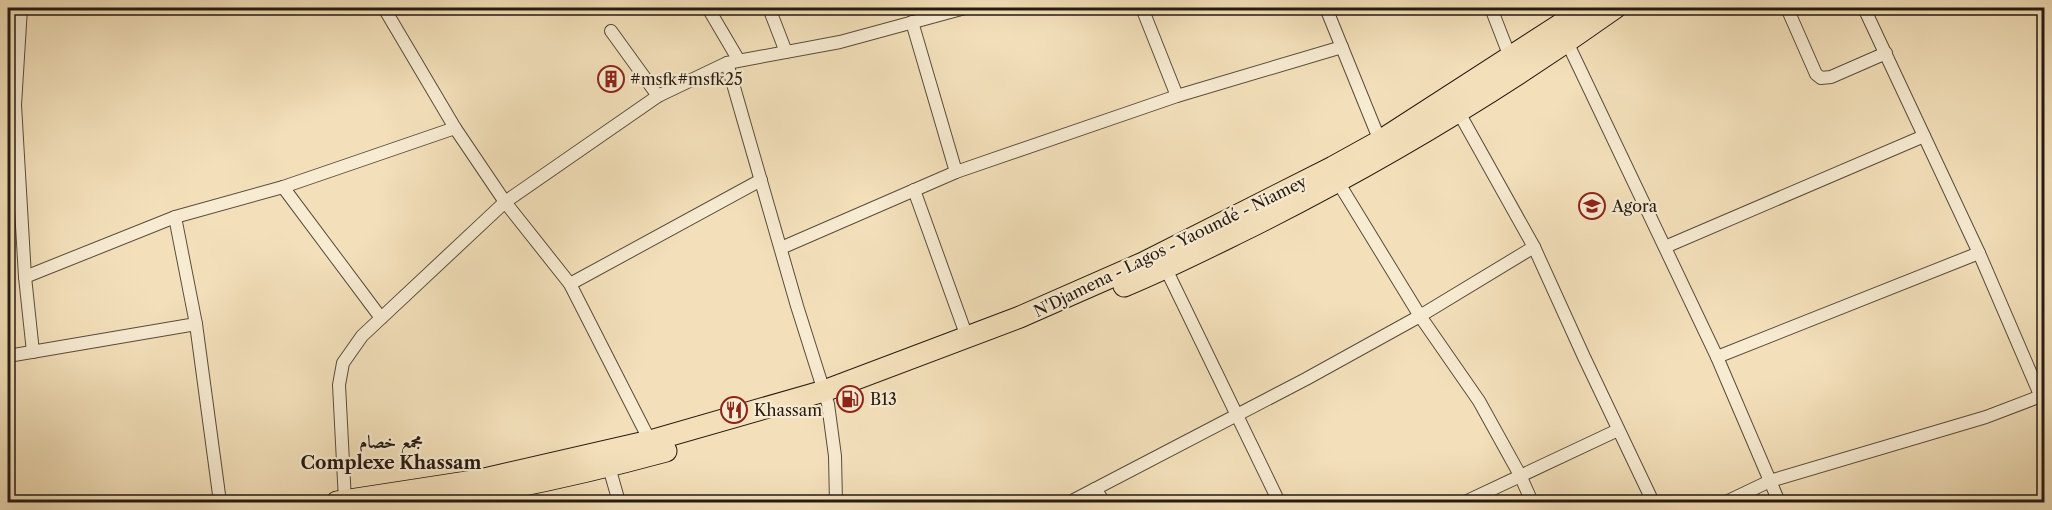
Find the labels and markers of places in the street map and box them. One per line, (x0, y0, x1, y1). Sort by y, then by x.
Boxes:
building icon: #msfk#msfk25 (596, 64, 626, 94)
place label: #msfk#msfk25 (630, 69, 743, 89)
school or university icon: Agora (1577, 191, 1607, 221)
place label: Agora (1611, 196, 1658, 216)
fuel station icon: B13 (835, 384, 865, 414)
place label: B13 (870, 389, 897, 409)
restaurant icon: Khassam (719, 395, 749, 425)
place label: Khassam (754, 400, 822, 420)

